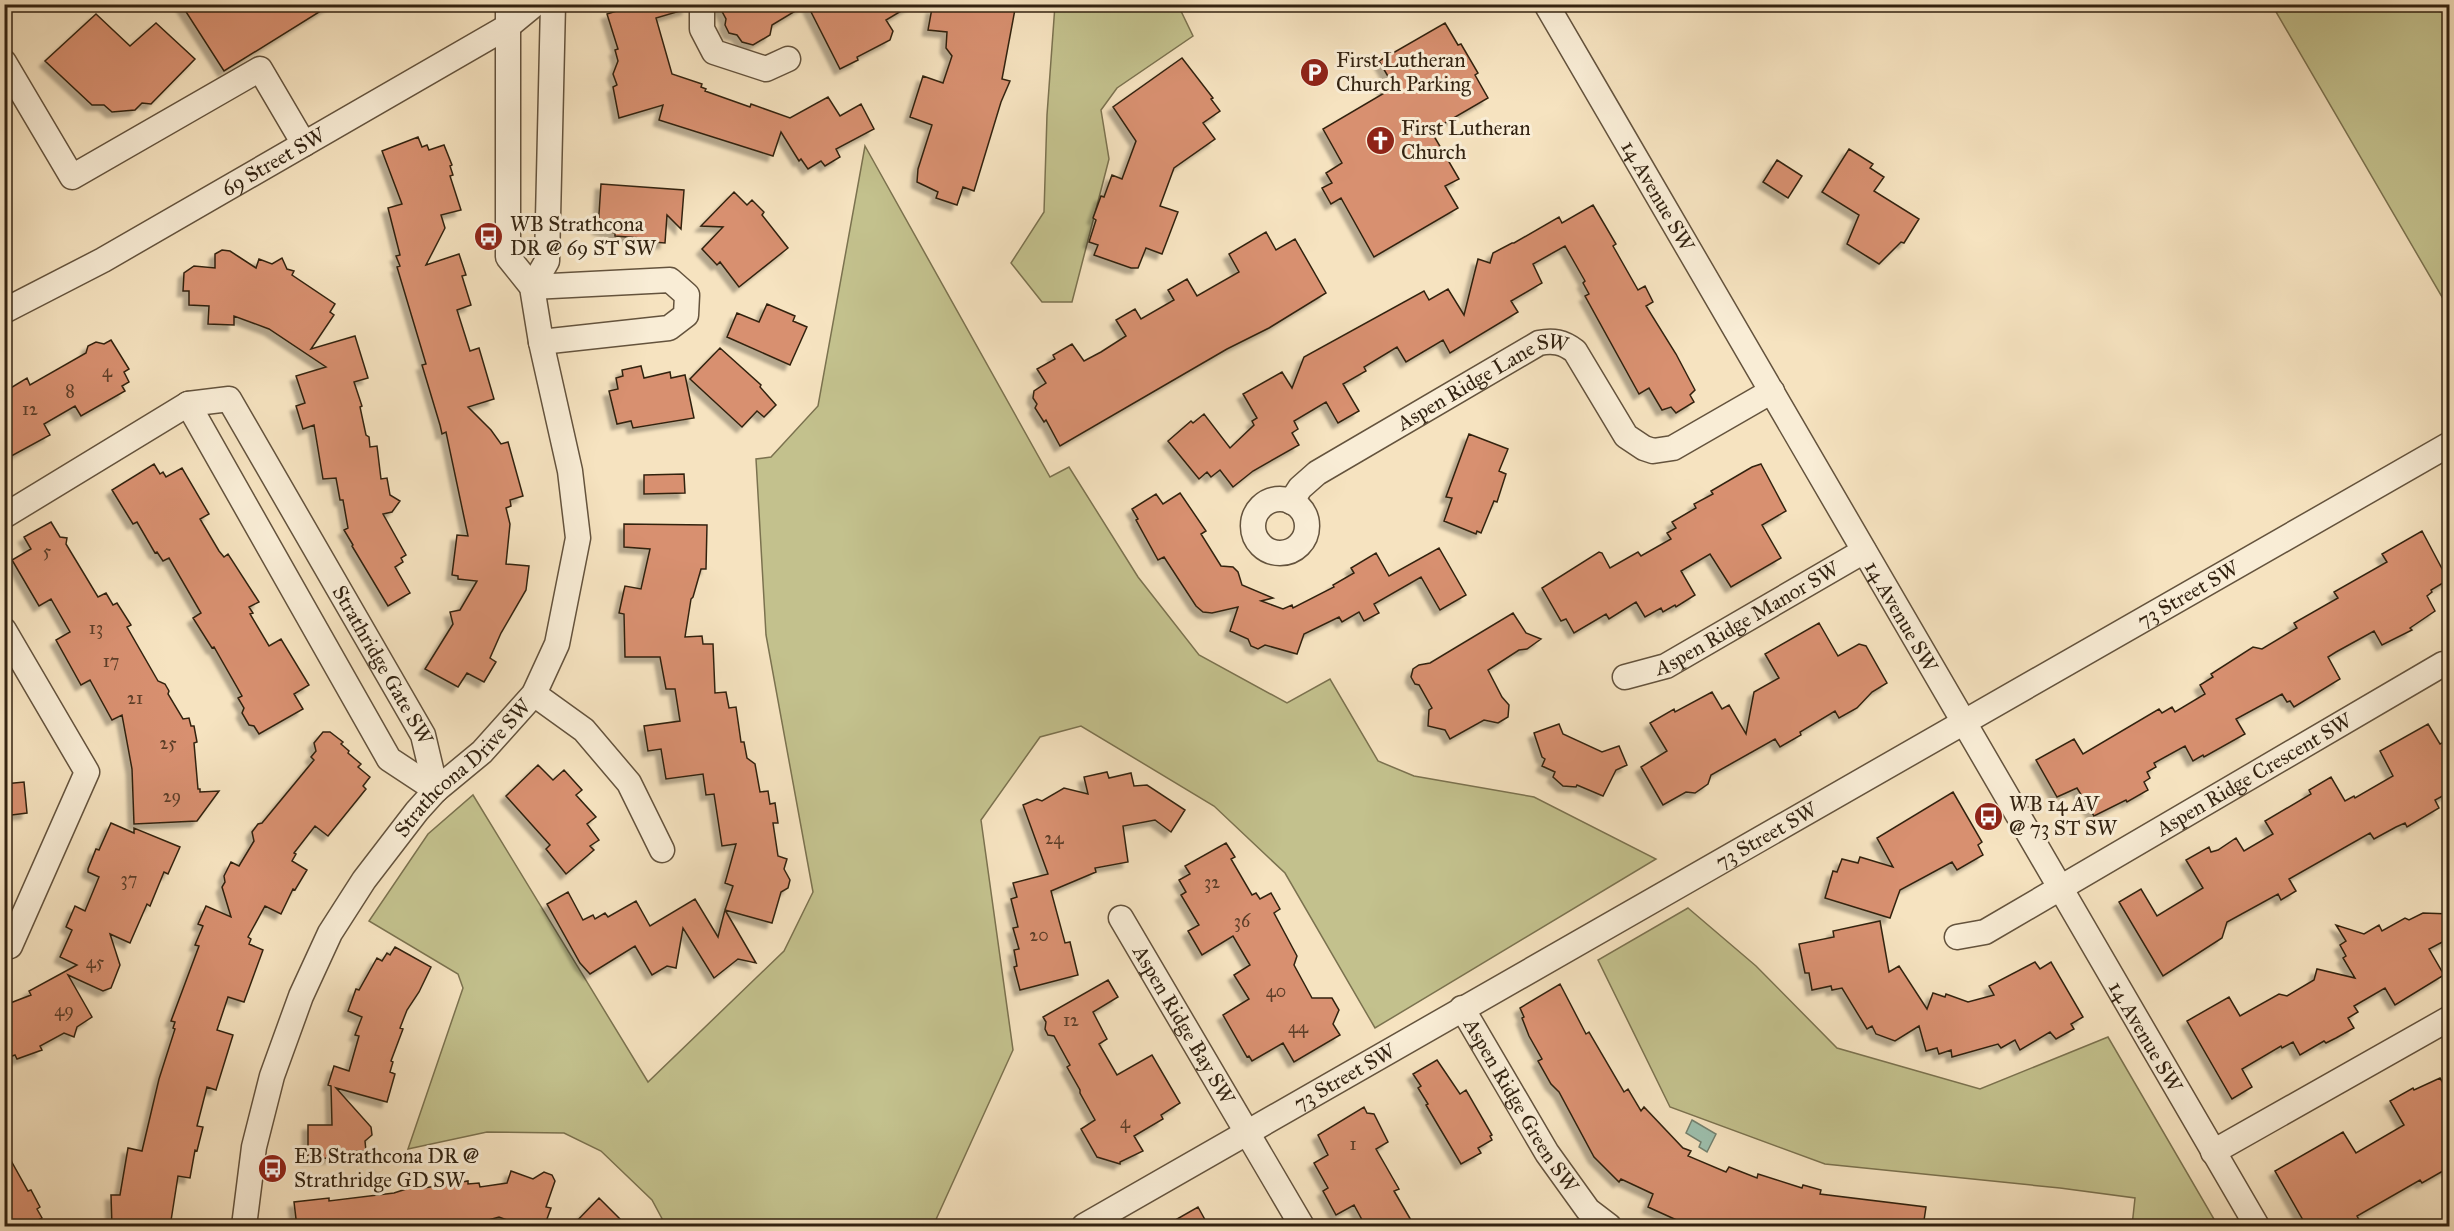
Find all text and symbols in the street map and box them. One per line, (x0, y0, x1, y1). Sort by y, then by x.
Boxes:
place label: First Lutheran Church Parking (1336, 47, 1471, 97)
parking icon: First Lutheran Church Parking (1299, 56, 1331, 88)
place label: First Lutheran Church (1401, 115, 1531, 165)
street label: 69 Street SW (217, 121, 331, 202)
church icon: First Lutheran Church (1364, 124, 1396, 156)
street label: 14 Avenue SW (1615, 136, 1701, 257)
place label: WB Strathcona DR @ 69 ST SW (510, 211, 657, 261)
bus stop icon: WB Strathcona DR @ 69 ST SW (473, 220, 505, 252)
street label: Aspen Ridge Lane SW (1391, 328, 1572, 437)
house number: 4 (102, 360, 113, 382)
house number: 8 (65, 380, 75, 402)
house number: 12 (22, 398, 38, 420)
house number: 5 (43, 540, 52, 562)
street label: 73 Street SW (2132, 554, 2244, 633)
street label: Aspen Ridge Manor SW (1652, 555, 1844, 682)
street label: 14 Avenue SW (1859, 556, 1944, 678)
street label: Strathridge Gate SW (327, 581, 439, 750)
house number: 13 (89, 617, 103, 639)
house number: 17 (103, 650, 119, 672)
house number: 21 (127, 687, 143, 709)
street label: Strathcona Drive SW (389, 693, 537, 843)
street label: Aspen Ridge Crescent SW (2150, 707, 2357, 843)
house number: 25 (159, 732, 177, 754)
house number: 29 (163, 785, 181, 807)
place label: WB 14 AV @ 73 ST SW (2009, 791, 2118, 841)
street label: 73 Street SW (1711, 796, 1823, 875)
bus stop icon: WB 14 AV @ 73 ST SW (1972, 800, 2004, 832)
house number: 24 (1045, 827, 1064, 849)
house number: 37 (121, 868, 137, 890)
house number: 32 (1204, 871, 1220, 893)
house number: 36 (1234, 910, 1251, 932)
house number: 20 (1029, 924, 1049, 946)
street label: Aspen Ridge Bay SW (1127, 940, 1241, 1110)
house number: 45 (86, 951, 105, 973)
street label: 14 Avenue SW (2103, 976, 2189, 1098)
house number: 40 (1266, 980, 1286, 1002)
house number: 49 (54, 999, 74, 1021)
house number: 12 (1063, 1009, 1079, 1031)
street label: Aspen Ridge Green SW (1457, 1013, 1585, 1199)
house number: 44 (1288, 1016, 1309, 1038)
street label: 73 Street SW (1289, 1037, 1401, 1116)
house number: 4 (1120, 1111, 1131, 1133)
house number: 1 (1349, 1133, 1357, 1155)
place label: EB Strathcona DR @ Strathridge GD SW (294, 1143, 479, 1193)
bus stop icon: EB Strathcona DR @ Strathridge GD SW (257, 1152, 289, 1184)

